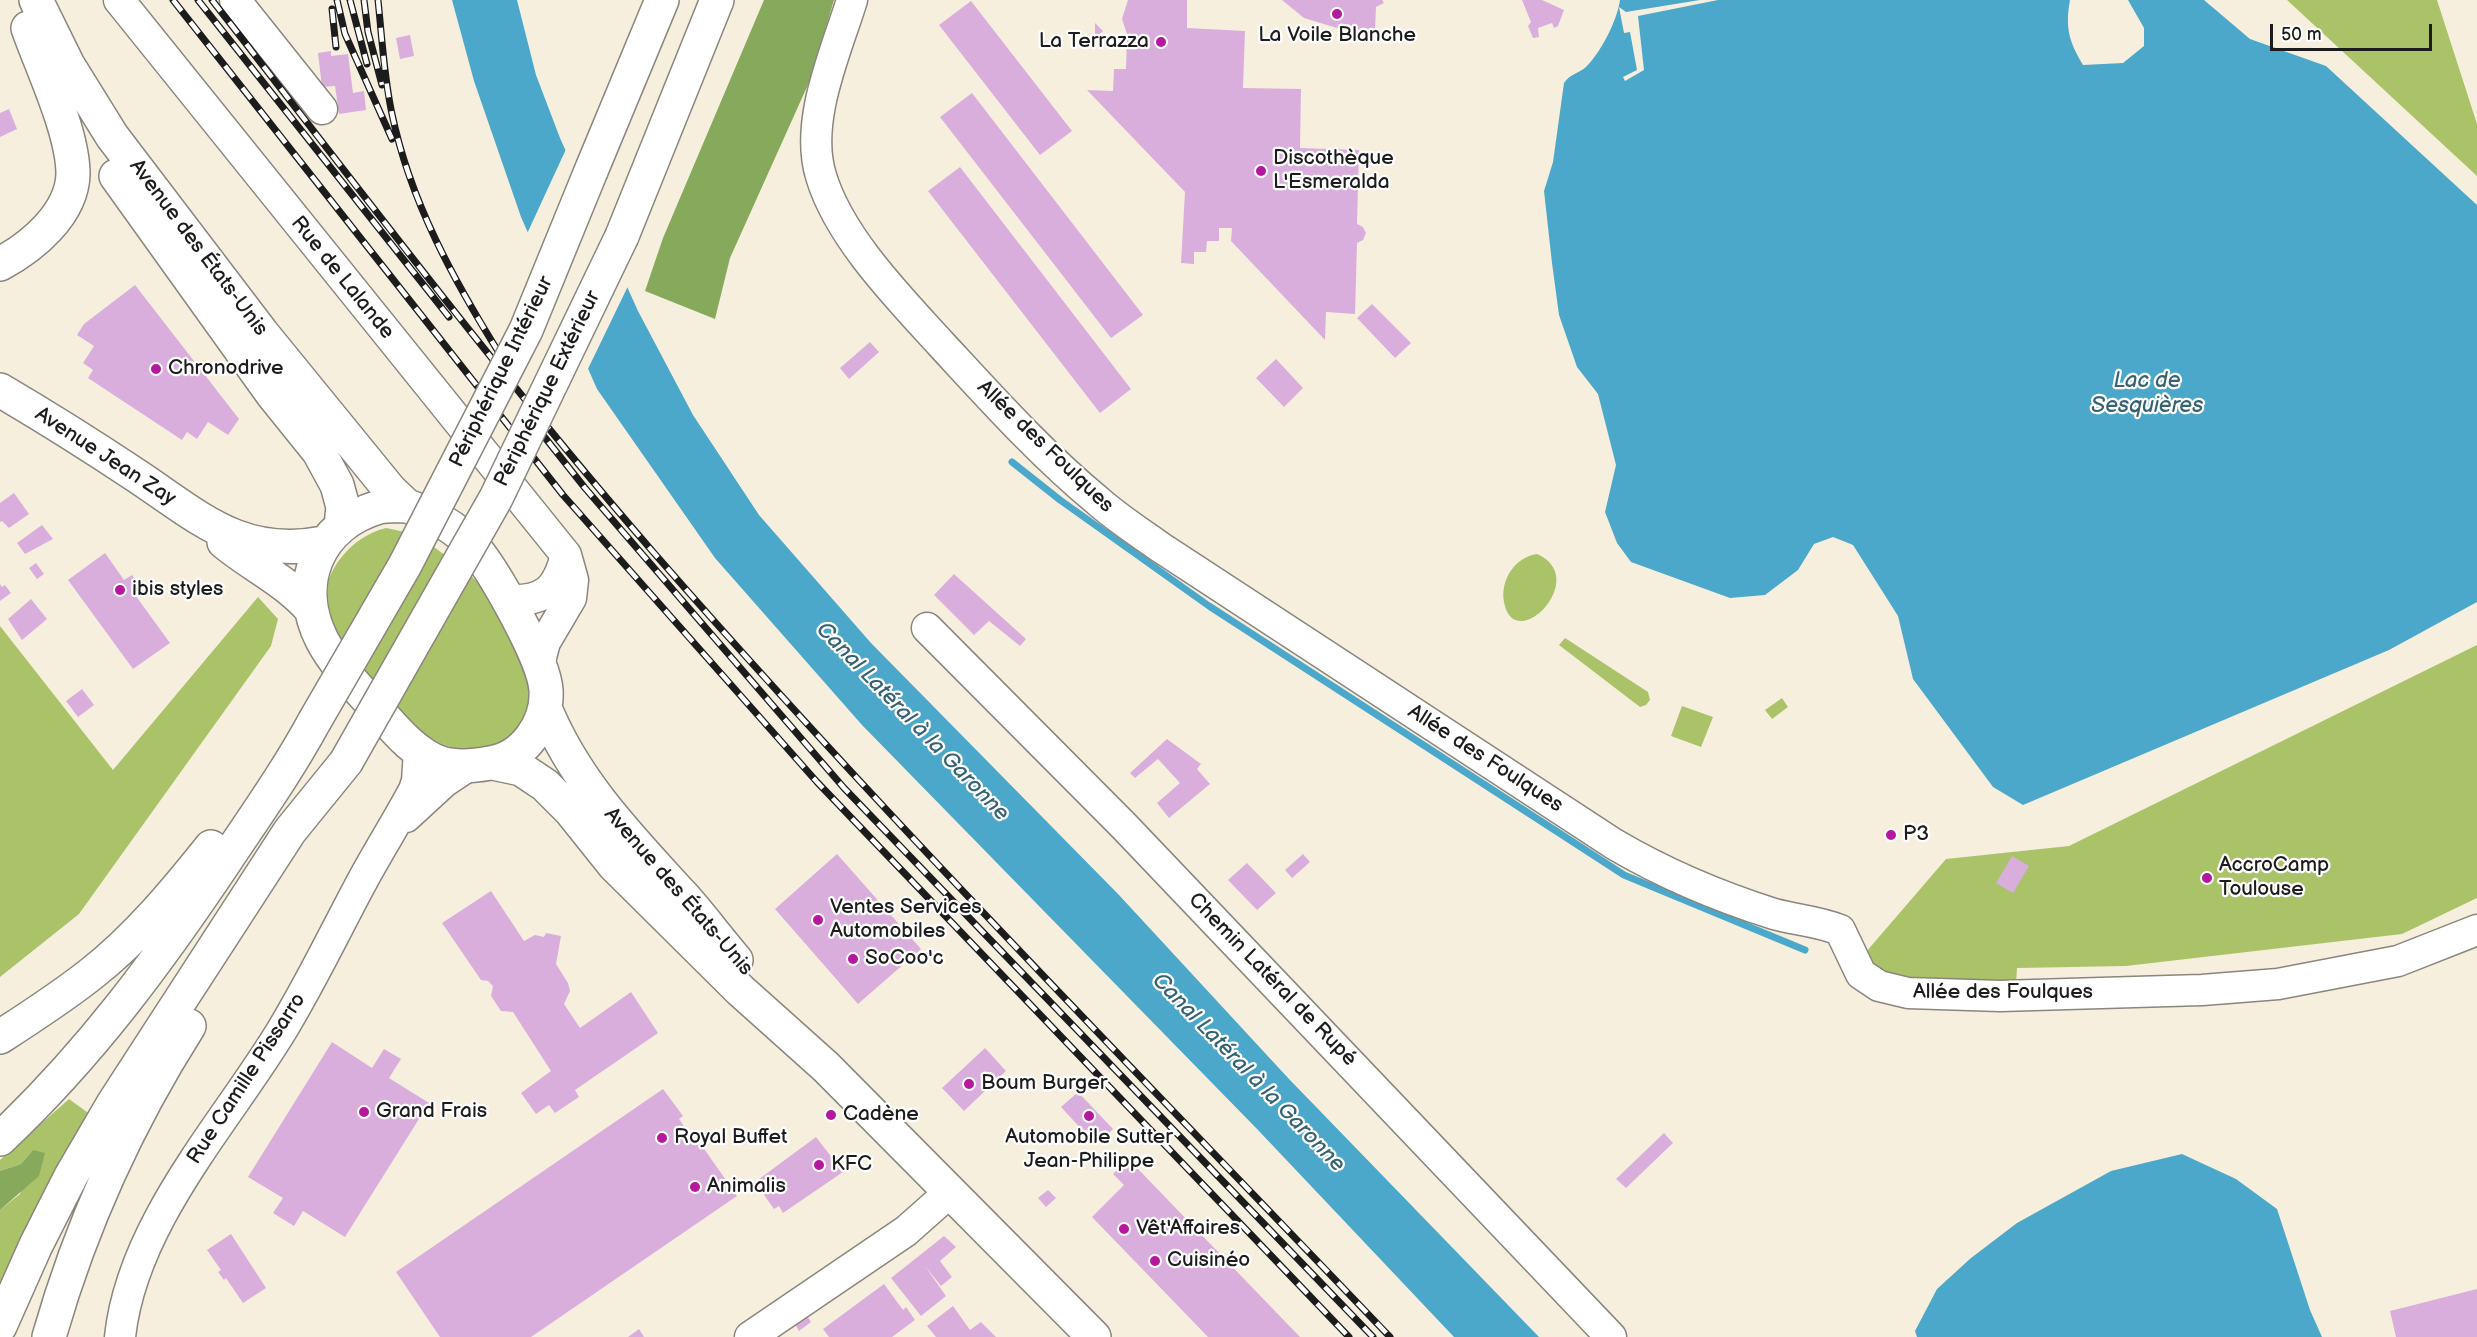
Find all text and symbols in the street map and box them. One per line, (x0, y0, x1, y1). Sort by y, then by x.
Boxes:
marker: La Voile Blanche (1330, 7, 1344, 21)
scale bar (2273, 12, 2435, 50)
place label: La Voile Blanche (1258, 23, 1416, 49)
text: 50 m (2281, 24, 2322, 45)
place label: La Terrazza (1039, 29, 1149, 55)
marker: La Terrazza (1154, 35, 1168, 49)
place label: Discothèque L'Esmeralda (1273, 146, 1394, 196)
street label: Avenue des États-Unis (123, 155, 273, 341)
marker: Discothèque L'Esmeralda (1254, 164, 1268, 178)
street label: Rue de Lalande (285, 211, 399, 345)
street label: Périphérique Intérieur (445, 272, 559, 472)
street label: Périphérique Extérieur (490, 287, 606, 491)
place label: Chronodrive (168, 356, 283, 382)
marker: Chronodrive (149, 362, 163, 376)
water label: Lac de Sesquières (2091, 368, 2203, 420)
street label: Allée des Foulques (972, 375, 1118, 519)
street label: Avenue Jean Zay (30, 402, 180, 512)
place label: ibis styles (132, 577, 223, 603)
marker: ibis styles (113, 583, 127, 597)
water label: Canal Latéral à la Garonne (810, 617, 1014, 827)
street label: Allée des Foulques (1403, 699, 1567, 819)
street label: Avenue des États-Unis (598, 803, 758, 981)
place label: P3 (1903, 822, 1929, 848)
marker: P3 (1884, 828, 1898, 842)
place label: AccroCamp Toulouse (2219, 853, 2329, 903)
marker: AccroCamp Toulouse (2200, 871, 2214, 885)
street label: Chemin Latéral de Rupé (1182, 888, 1362, 1072)
place label: Ventes Services Automobiles (830, 895, 982, 945)
marker: Ventes Services Automobiles (811, 913, 825, 927)
place label: SoCoo'c (865, 946, 944, 972)
marker: SoCoo'c (846, 952, 860, 966)
water label: Canal Latéral à la Garonne (1146, 968, 1350, 1178)
street label: Allée des Foulques (1913, 980, 2093, 1006)
street label: Rue Camille Pissarro (182, 989, 312, 1169)
place label: Boum Burger (981, 1071, 1107, 1097)
marker: Boum Burger (962, 1077, 976, 1091)
place label: Grand Frais (376, 1099, 487, 1125)
place label: Cadène (843, 1102, 919, 1128)
marker: Grand Frais (357, 1105, 371, 1119)
marker: Cadène (824, 1108, 838, 1122)
marker: Automobile Sutter Jean-Philippe (1082, 1109, 1096, 1123)
place label: Royal Buffet (674, 1125, 787, 1151)
place label: Automobile Sutter Jean-Philippe (1005, 1125, 1173, 1175)
marker: Royal Buffet (655, 1131, 669, 1145)
place label: KFC (831, 1152, 872, 1178)
marker: KFC (812, 1158, 826, 1172)
place label: Animalis (707, 1174, 786, 1200)
marker: Animalis (688, 1180, 702, 1194)
place label: Vêt'Affaires (1136, 1216, 1240, 1242)
marker: Vêt'Affaires (1117, 1222, 1131, 1236)
place label: Cuisinéo (1167, 1248, 1250, 1274)
marker: Cuisinéo (1148, 1254, 1162, 1268)

